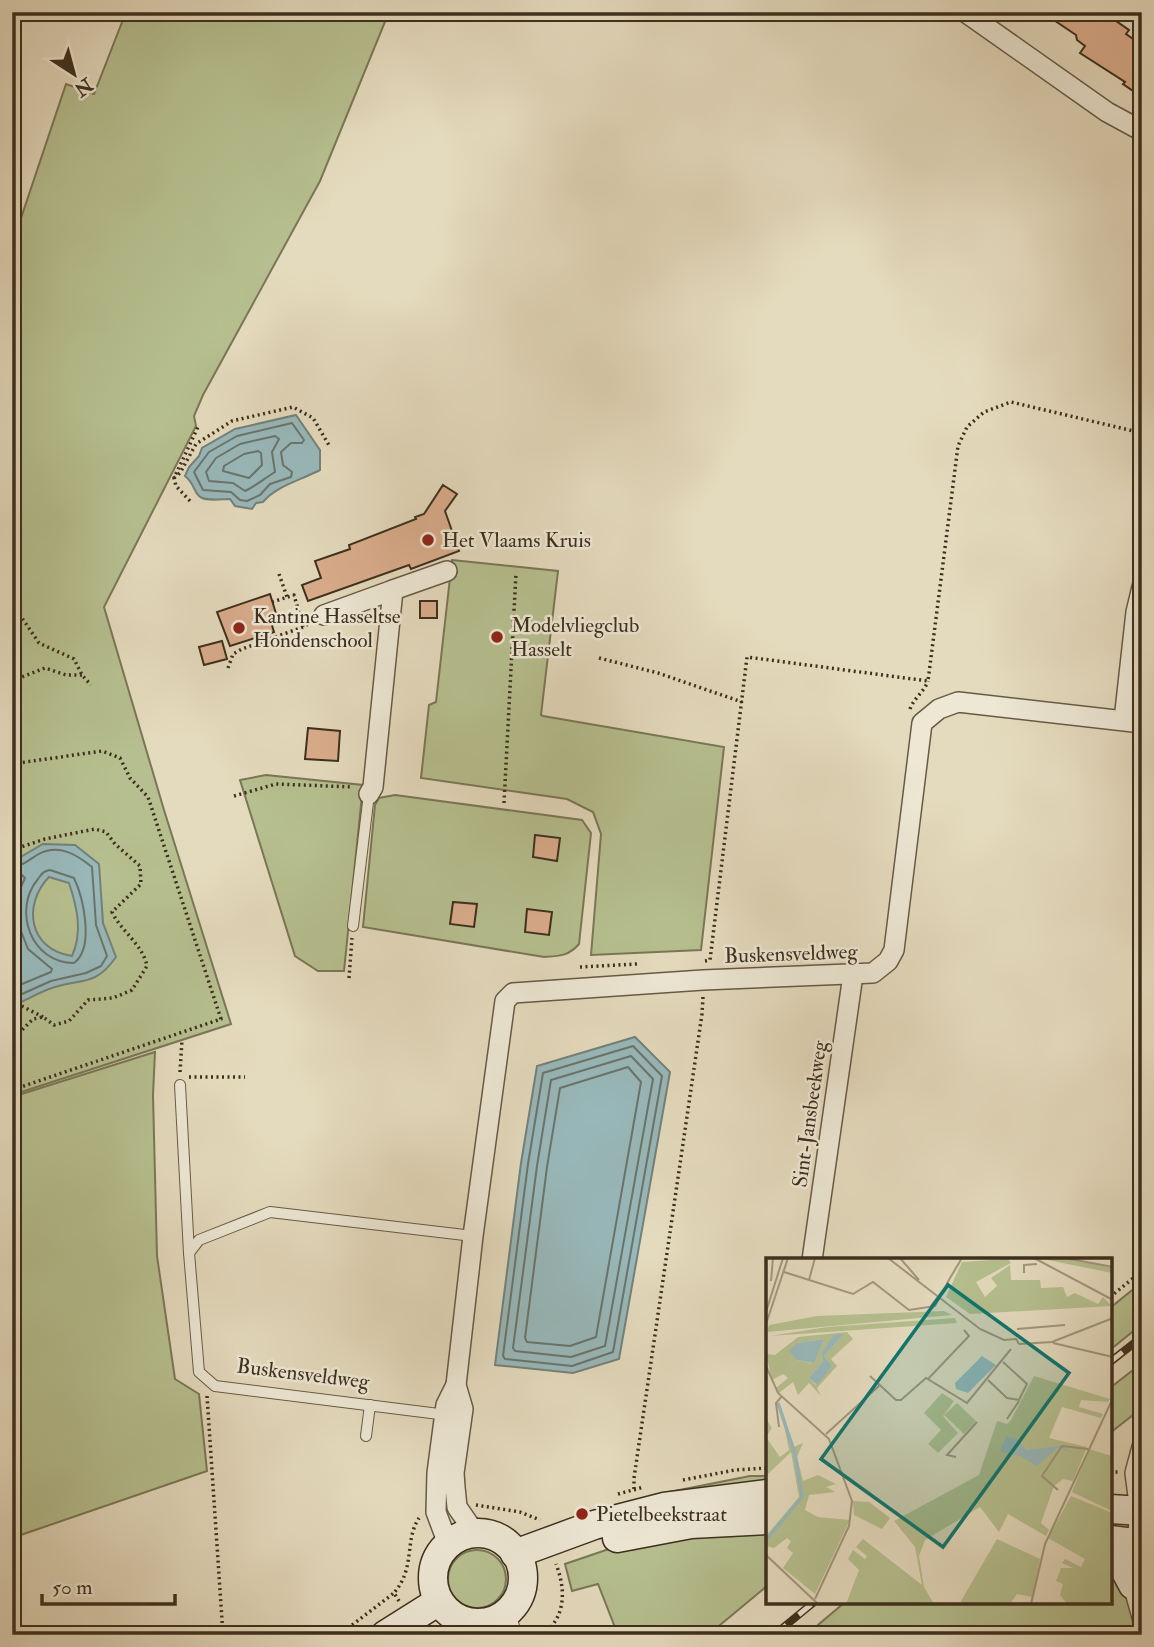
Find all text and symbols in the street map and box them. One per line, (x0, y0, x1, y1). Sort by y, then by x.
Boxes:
north arrow (38, 38, 108, 108)
text: N (69, 72, 98, 102)
place label: Het Vlaams Kruis (442, 527, 591, 554)
marker: Het Vlaams Kruis (420, 532, 436, 548)
place label: Kantine Hasseltse Hondenschool (253, 603, 401, 654)
place label: Modelvliegclub Hasselt (511, 612, 639, 663)
marker: Kantine Hasseltse Hondenschool (231, 620, 247, 636)
marker: Modelvliegclub Hasselt (489, 629, 505, 645)
street label: Buskensveldweg (724, 938, 859, 970)
street label: Sint-Jansbeekweg (786, 1038, 834, 1189)
inset map (766, 1258, 1112, 1605)
street label: Buskensveldweg (235, 1352, 372, 1396)
place label: Pietelbeekstraat (596, 1501, 727, 1528)
marker: Pietelbeekstraat (574, 1506, 590, 1522)
scale bar (42, 1563, 175, 1607)
text: 50 m (52, 1574, 93, 1601)

